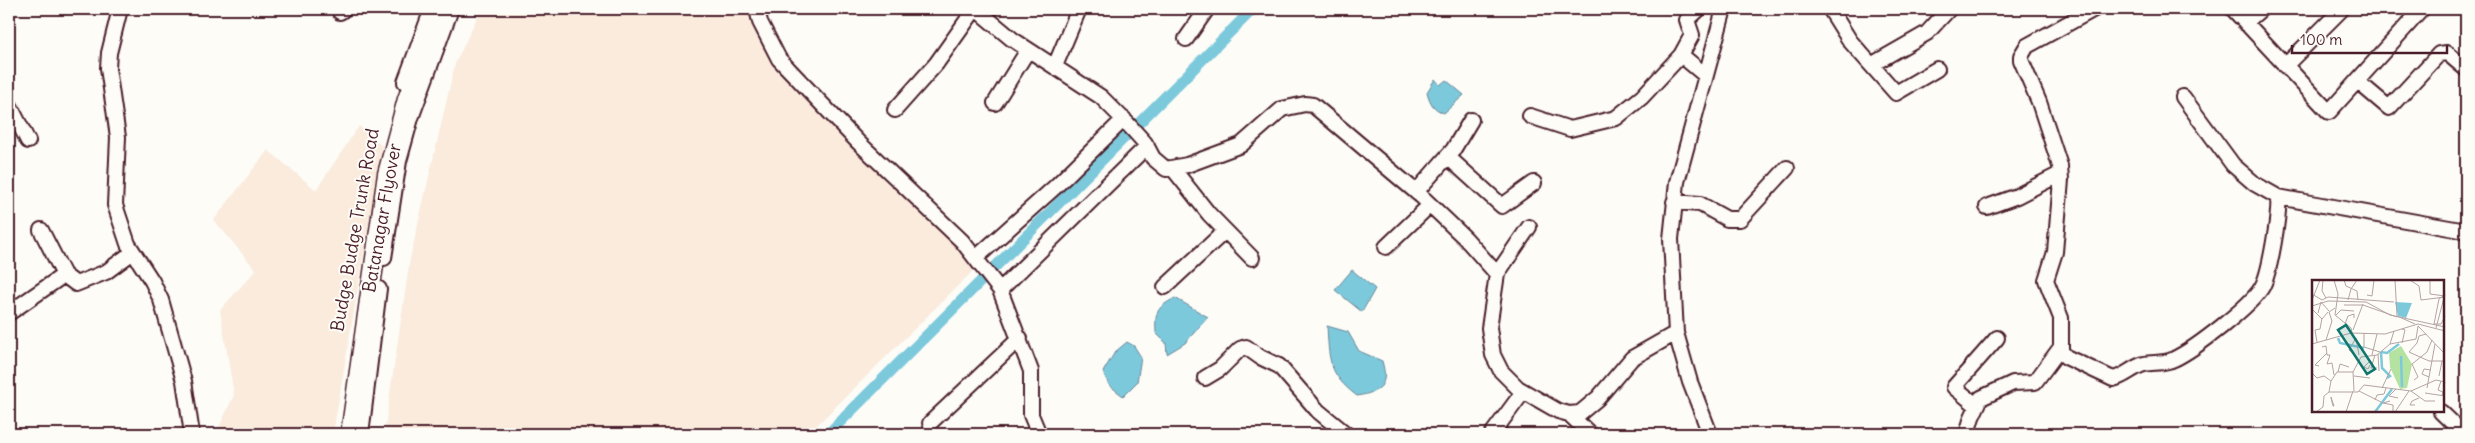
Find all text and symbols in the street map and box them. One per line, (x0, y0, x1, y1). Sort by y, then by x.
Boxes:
scale bar (2292, 22, 2448, 54)
text: 100 m (2300, 30, 2342, 49)
street label: Budge Budge Trunk Road (325, 126, 384, 333)
street label: Batanagar Flyover (357, 141, 406, 294)
inset map (2312, 280, 2445, 413)

